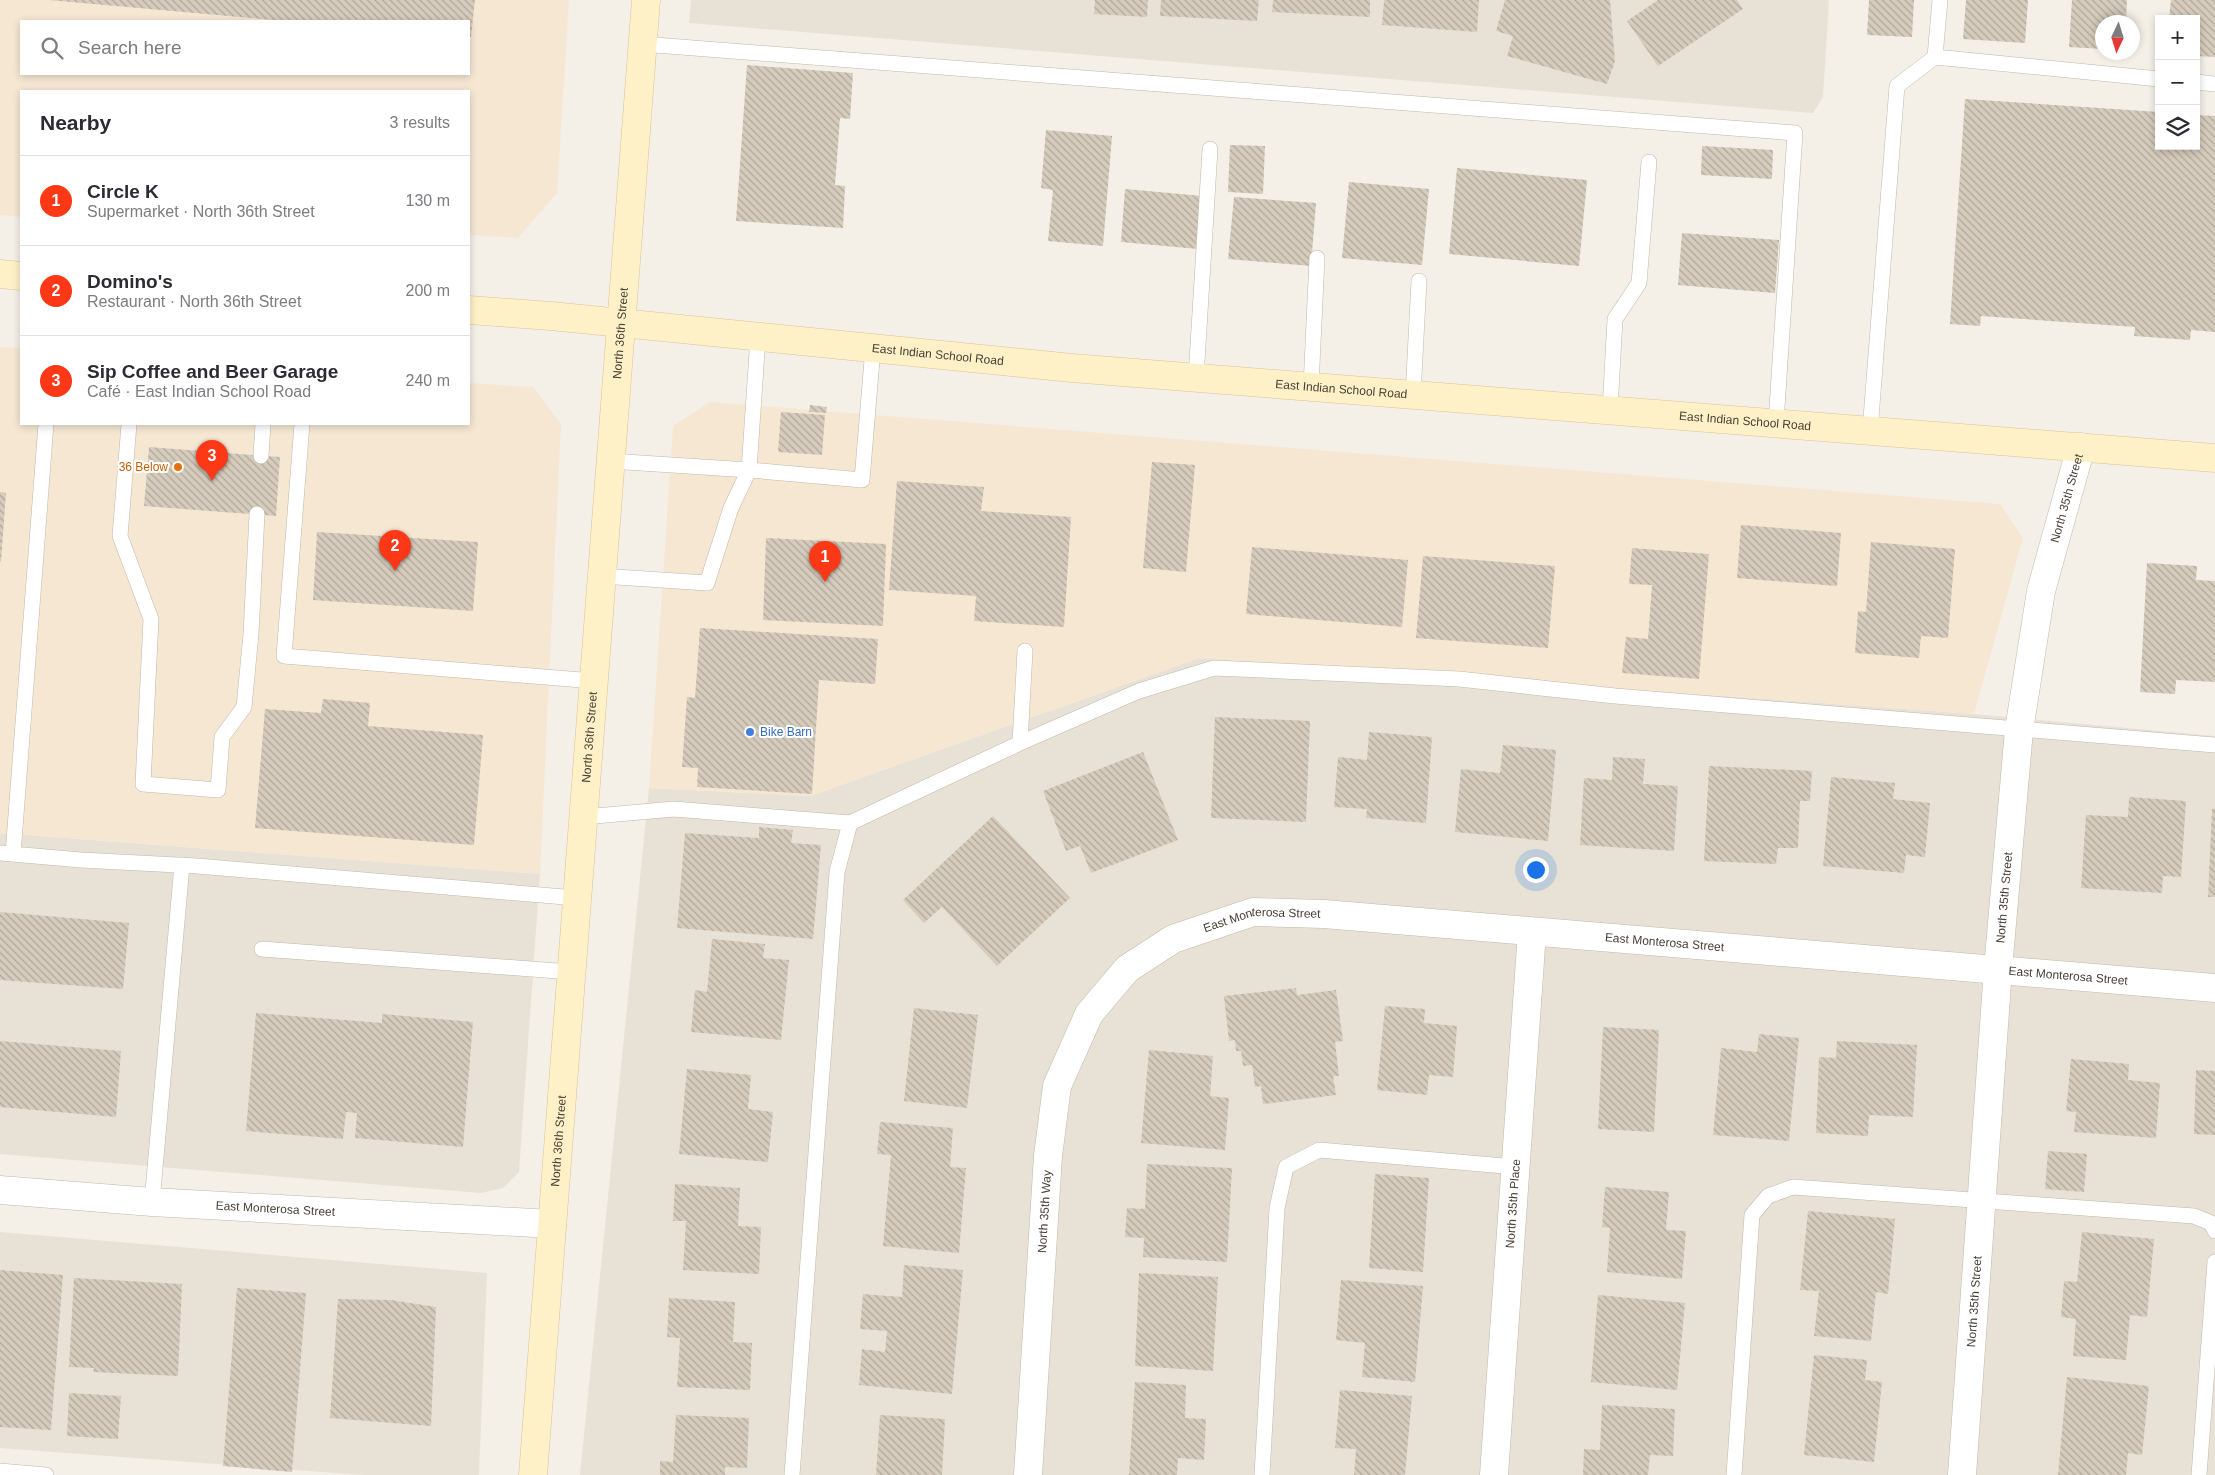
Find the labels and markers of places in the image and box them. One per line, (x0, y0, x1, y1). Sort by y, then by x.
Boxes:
pin: 3 (196, 440, 228, 481)
place label: 36 Below (119, 460, 168, 474)
marker: 36 Below (172, 461, 184, 473)
pin: 2 (379, 530, 411, 571)
pin: 1 (809, 541, 841, 582)
place label: Bike Barn (760, 725, 812, 739)
marker: Bike Barn (744, 726, 756, 738)

